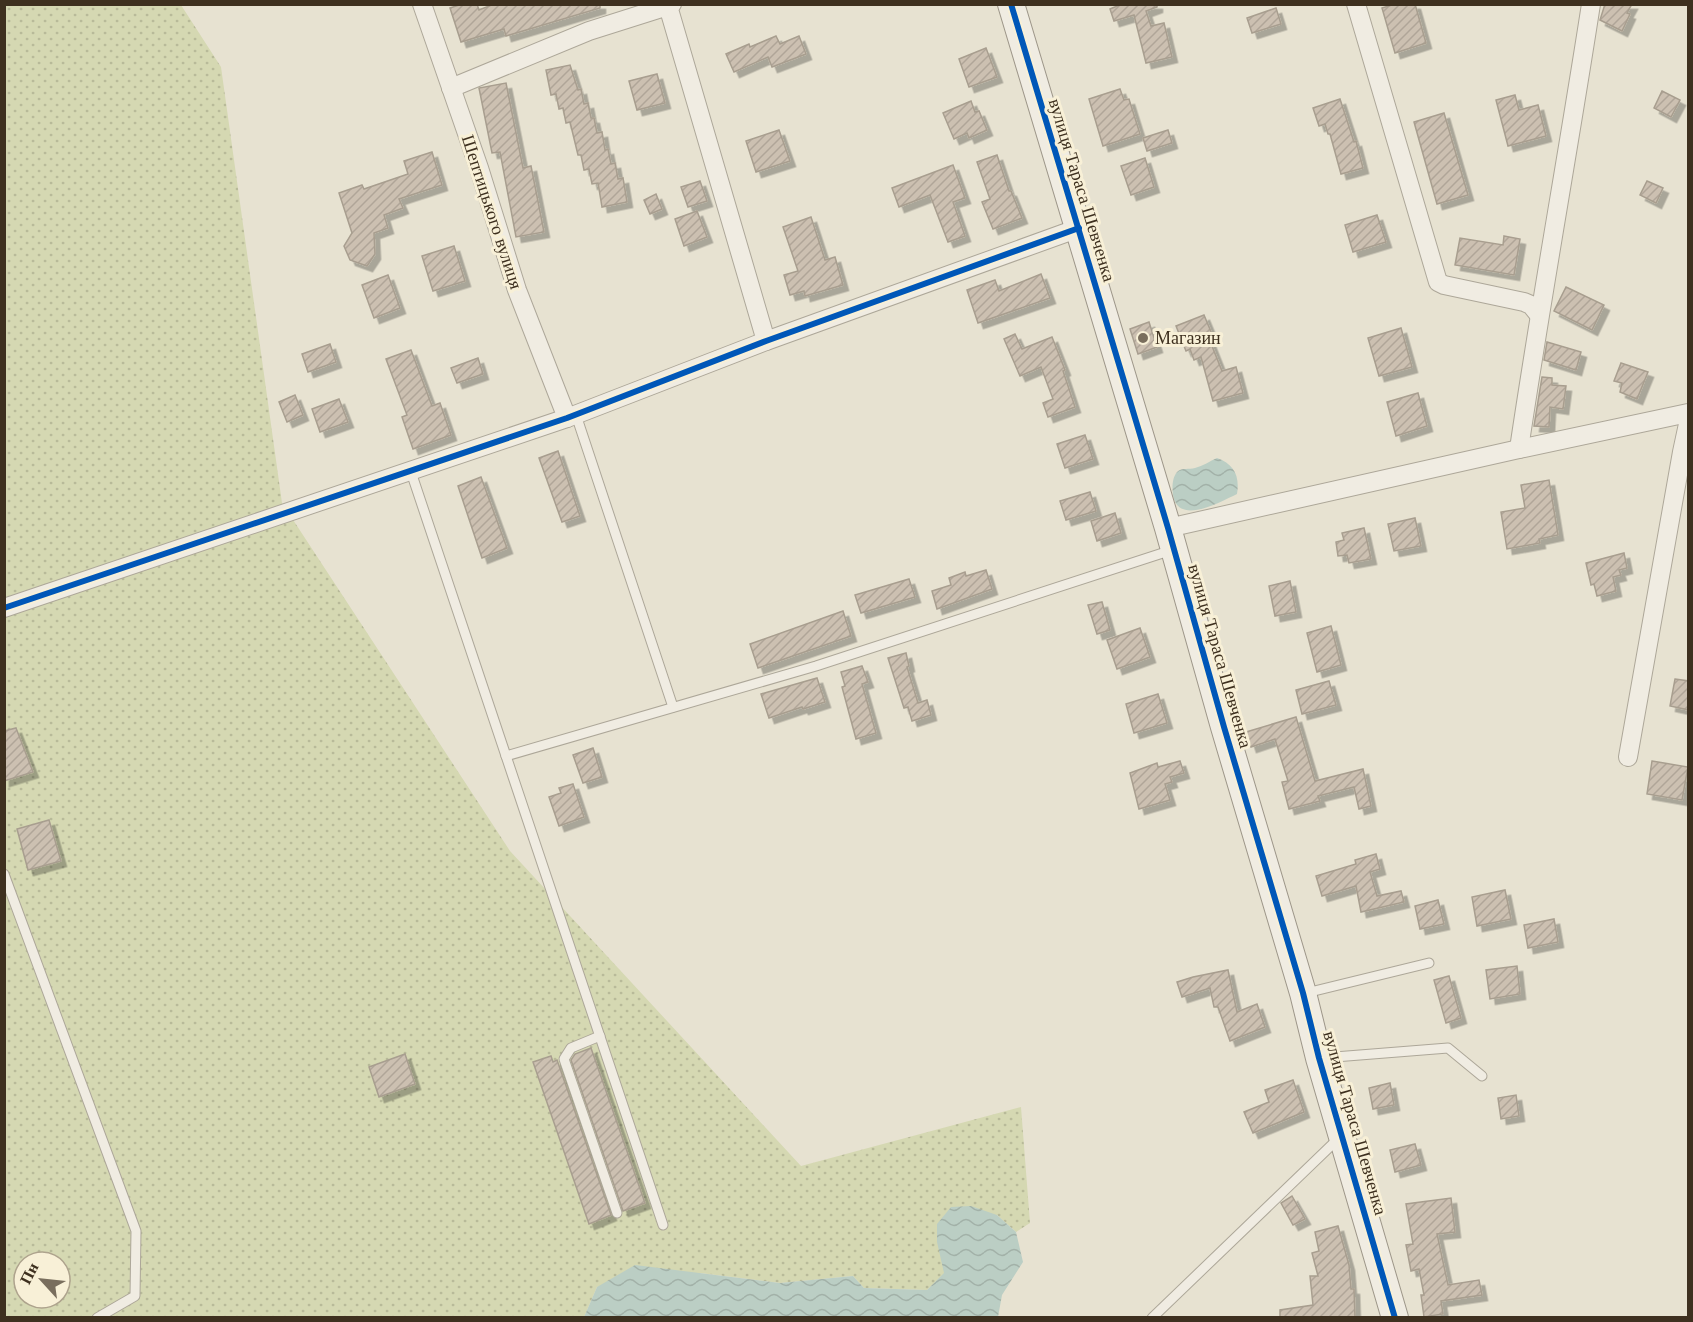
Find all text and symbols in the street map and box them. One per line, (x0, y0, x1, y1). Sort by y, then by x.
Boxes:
street label: вулиця Тараса Шевченка (1045, 96, 1119, 284)
street label: Шептицького вулиця (458, 132, 526, 292)
place label: Магазин (1155, 328, 1221, 348)
marker: Магазин (1136, 331, 1150, 345)
street label: вулиця Тараса Шевченка (1184, 562, 1256, 750)
street label: вулиця Тараса Шевченка (1319, 1029, 1391, 1217)
north arrow (12, 1250, 72, 1310)
text: Пн (17, 1260, 42, 1287)

